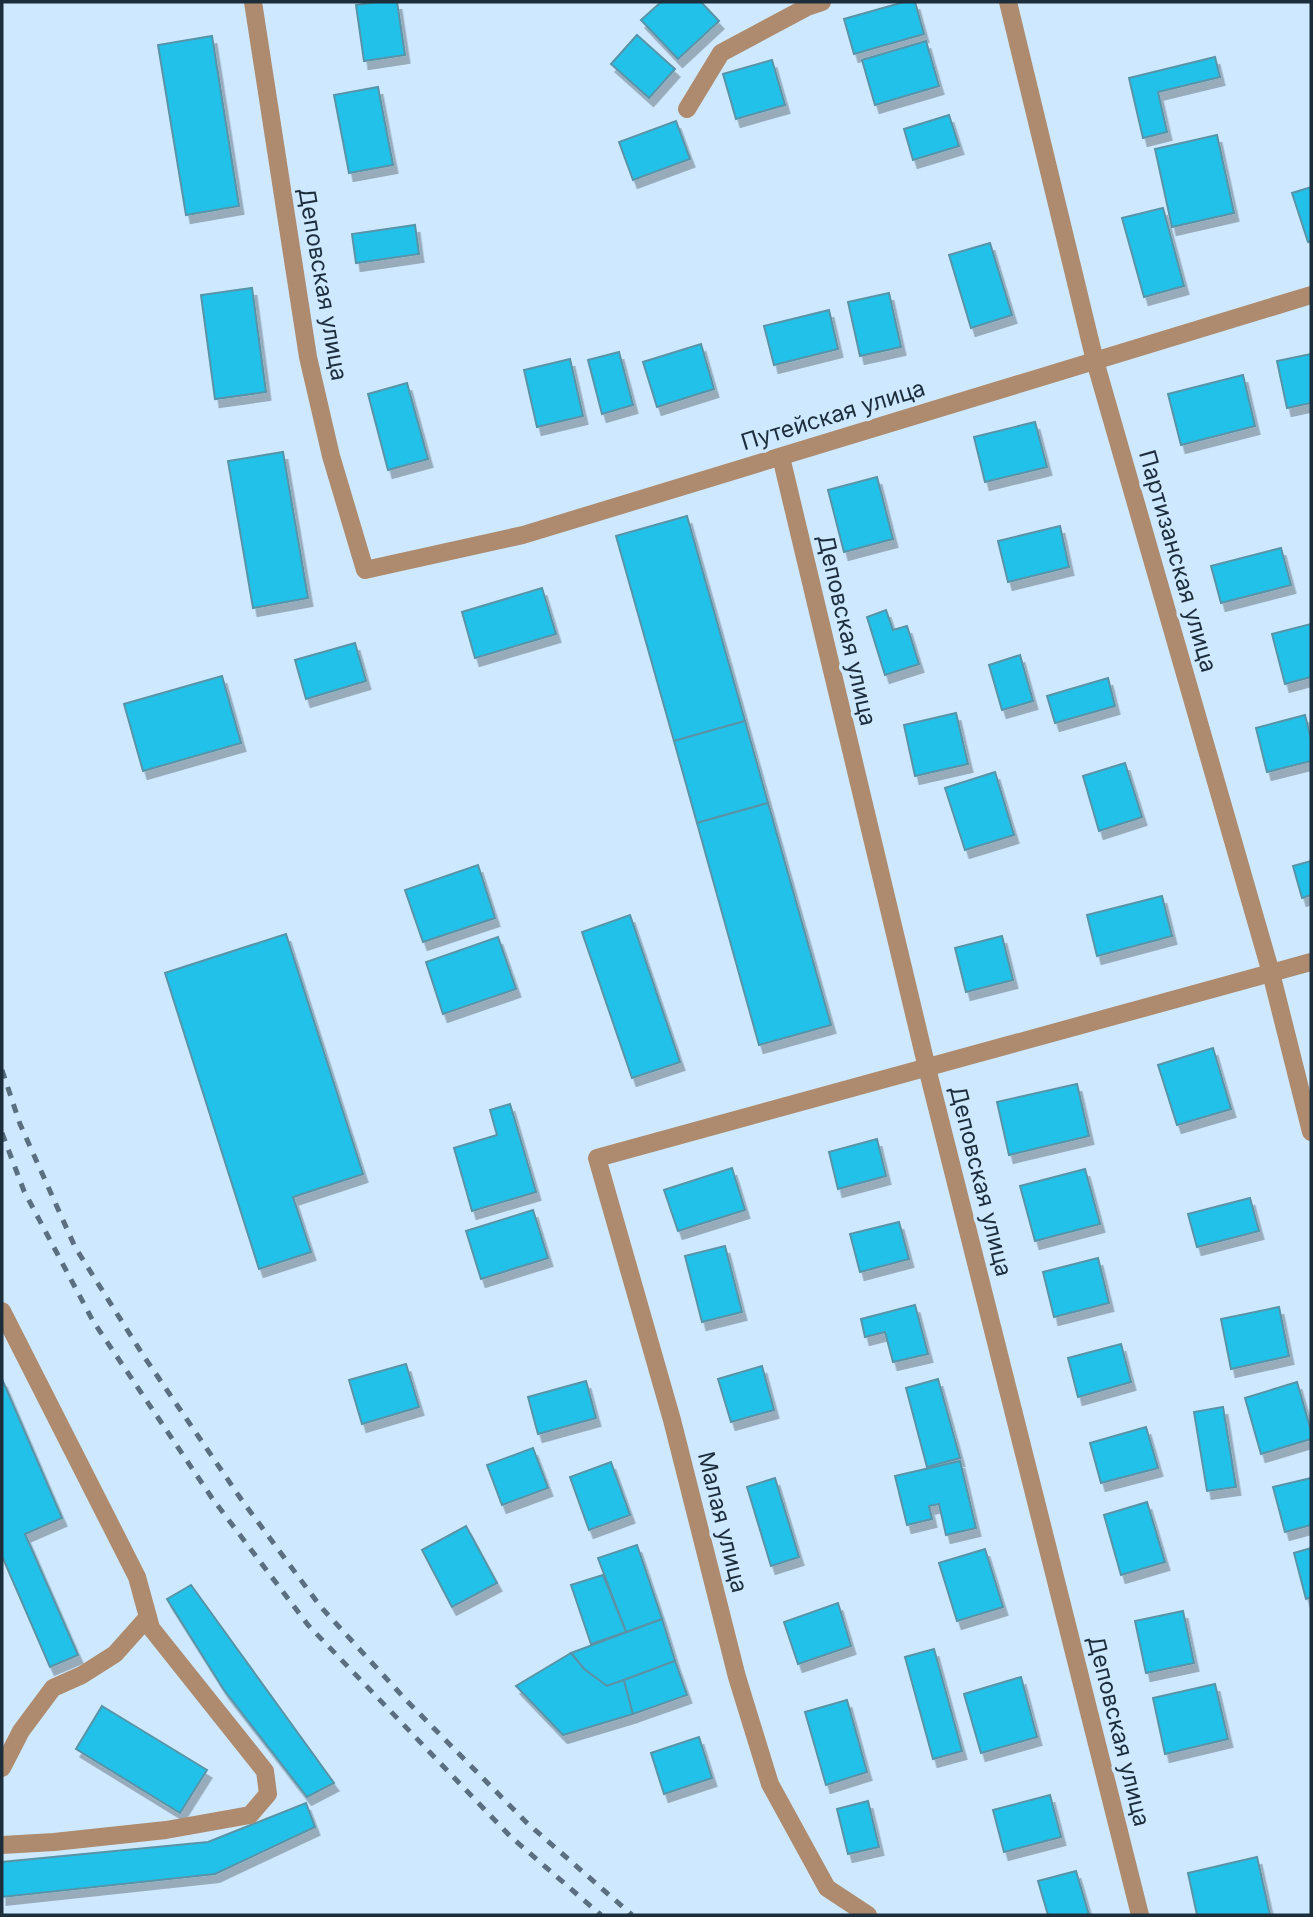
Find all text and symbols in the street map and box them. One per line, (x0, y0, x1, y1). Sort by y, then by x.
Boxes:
street label: Деповская улица (292, 185, 354, 383)
street label: Путейская улица (738, 374, 928, 456)
street label: Партизанская улица (1133, 447, 1223, 675)
street label: Деповская улица (811, 532, 883, 728)
street label: Деповская улица (944, 1083, 1018, 1279)
street label: Малая улица (692, 1449, 754, 1595)
street label: Деповская улица (1082, 1633, 1156, 1829)

